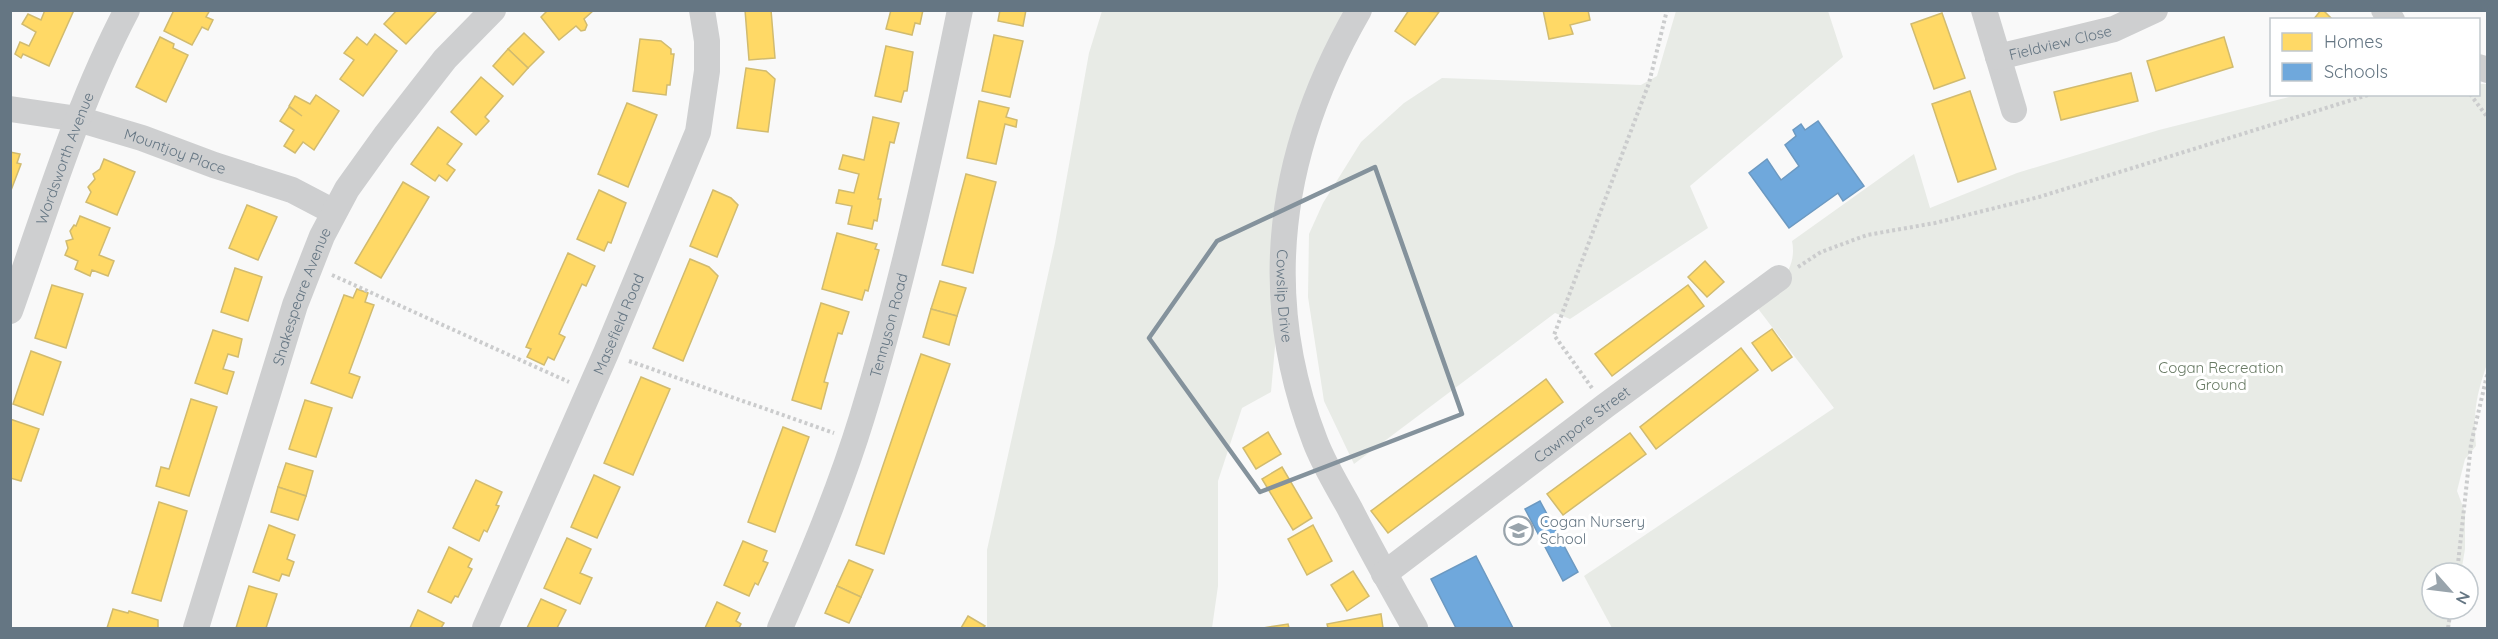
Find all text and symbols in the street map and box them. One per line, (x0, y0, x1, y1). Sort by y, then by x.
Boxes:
legend (2270, 18, 2480, 96)
street label: Fieldview Close (2007, 20, 2114, 64)
text: Homes (2324, 30, 2383, 53)
text: Schools (2324, 60, 2388, 83)
street label: Wordsworth Avenue (31, 89, 97, 227)
street label: Mountjoy Place (122, 124, 229, 178)
street label: Shakespeare Avenue (268, 224, 335, 368)
street label: Cowslip Drive (1273, 249, 1297, 344)
street label: Masefield Road (588, 270, 648, 377)
street label: Tennyson Road (865, 271, 911, 380)
park label: Cogan Recreation Ground (2158, 358, 2284, 394)
street label: Cawnpore Street (1530, 382, 1634, 467)
place label: Cogan Nursery School (1540, 512, 1645, 548)
school or university icon: Cogan Nursery School (1503, 514, 1535, 546)
north arrow (2420, 561, 2480, 621)
text: N (2452, 588, 2475, 608)

